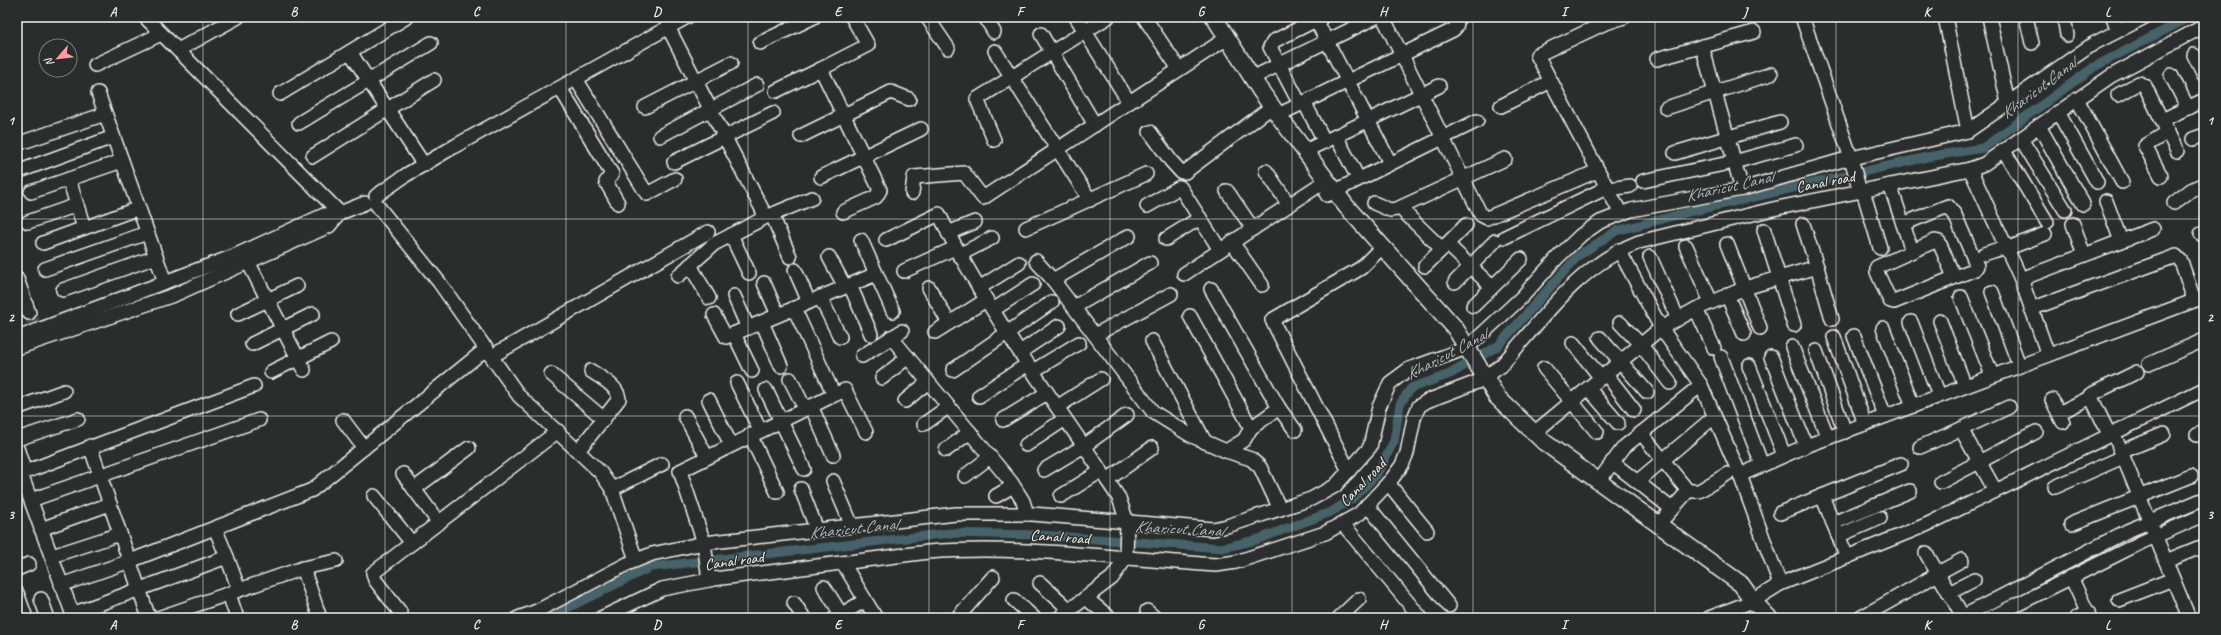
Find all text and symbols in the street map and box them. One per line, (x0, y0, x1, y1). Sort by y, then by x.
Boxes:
text: A (110, 4, 118, 20)
text: B (291, 4, 299, 20)
text: C (473, 4, 481, 20)
text: D (653, 4, 662, 20)
text: E (835, 4, 844, 20)
text: F (1017, 4, 1026, 20)
text: G (1198, 4, 1206, 20)
text: H (1379, 4, 1389, 20)
text: I (1561, 4, 1570, 20)
text: J (1742, 4, 1749, 20)
text: K (1924, 4, 1934, 20)
text: L (2105, 4, 2112, 20)
north arrow (38, 38, 78, 78)
water label: Kharicut Canal (1997, 50, 2085, 123)
text: N (40, 54, 57, 69)
text: 1 (8, 113, 16, 129)
text: 1 (2207, 113, 2215, 129)
water label: Kharicut Canal (1684, 165, 1781, 207)
street label: Canal road (1794, 166, 1859, 197)
text: 2 (8, 310, 15, 326)
text: 2 (2207, 310, 2214, 326)
water label: Kharicut Canal (1402, 322, 1496, 384)
street label: Canal road (1335, 452, 1392, 511)
text: 3 (8, 507, 15, 523)
text: 3 (2207, 507, 2214, 523)
water label: Kharicut Canal (808, 513, 904, 544)
water label: Kharicut Canal (1134, 516, 1230, 542)
street label: Canal road (1030, 525, 1093, 549)
street label: Canal road (703, 547, 768, 575)
text: A (110, 617, 118, 633)
text: B (291, 617, 299, 633)
text: C (473, 617, 481, 633)
text: D (653, 617, 662, 633)
text: E (835, 617, 844, 633)
text: F (1017, 617, 1026, 633)
text: G (1198, 617, 1206, 633)
text: H (1379, 617, 1389, 633)
text: I (1561, 617, 1570, 633)
text: J (1742, 617, 1749, 633)
text: K (1924, 617, 1934, 633)
text: L (2105, 617, 2112, 633)

